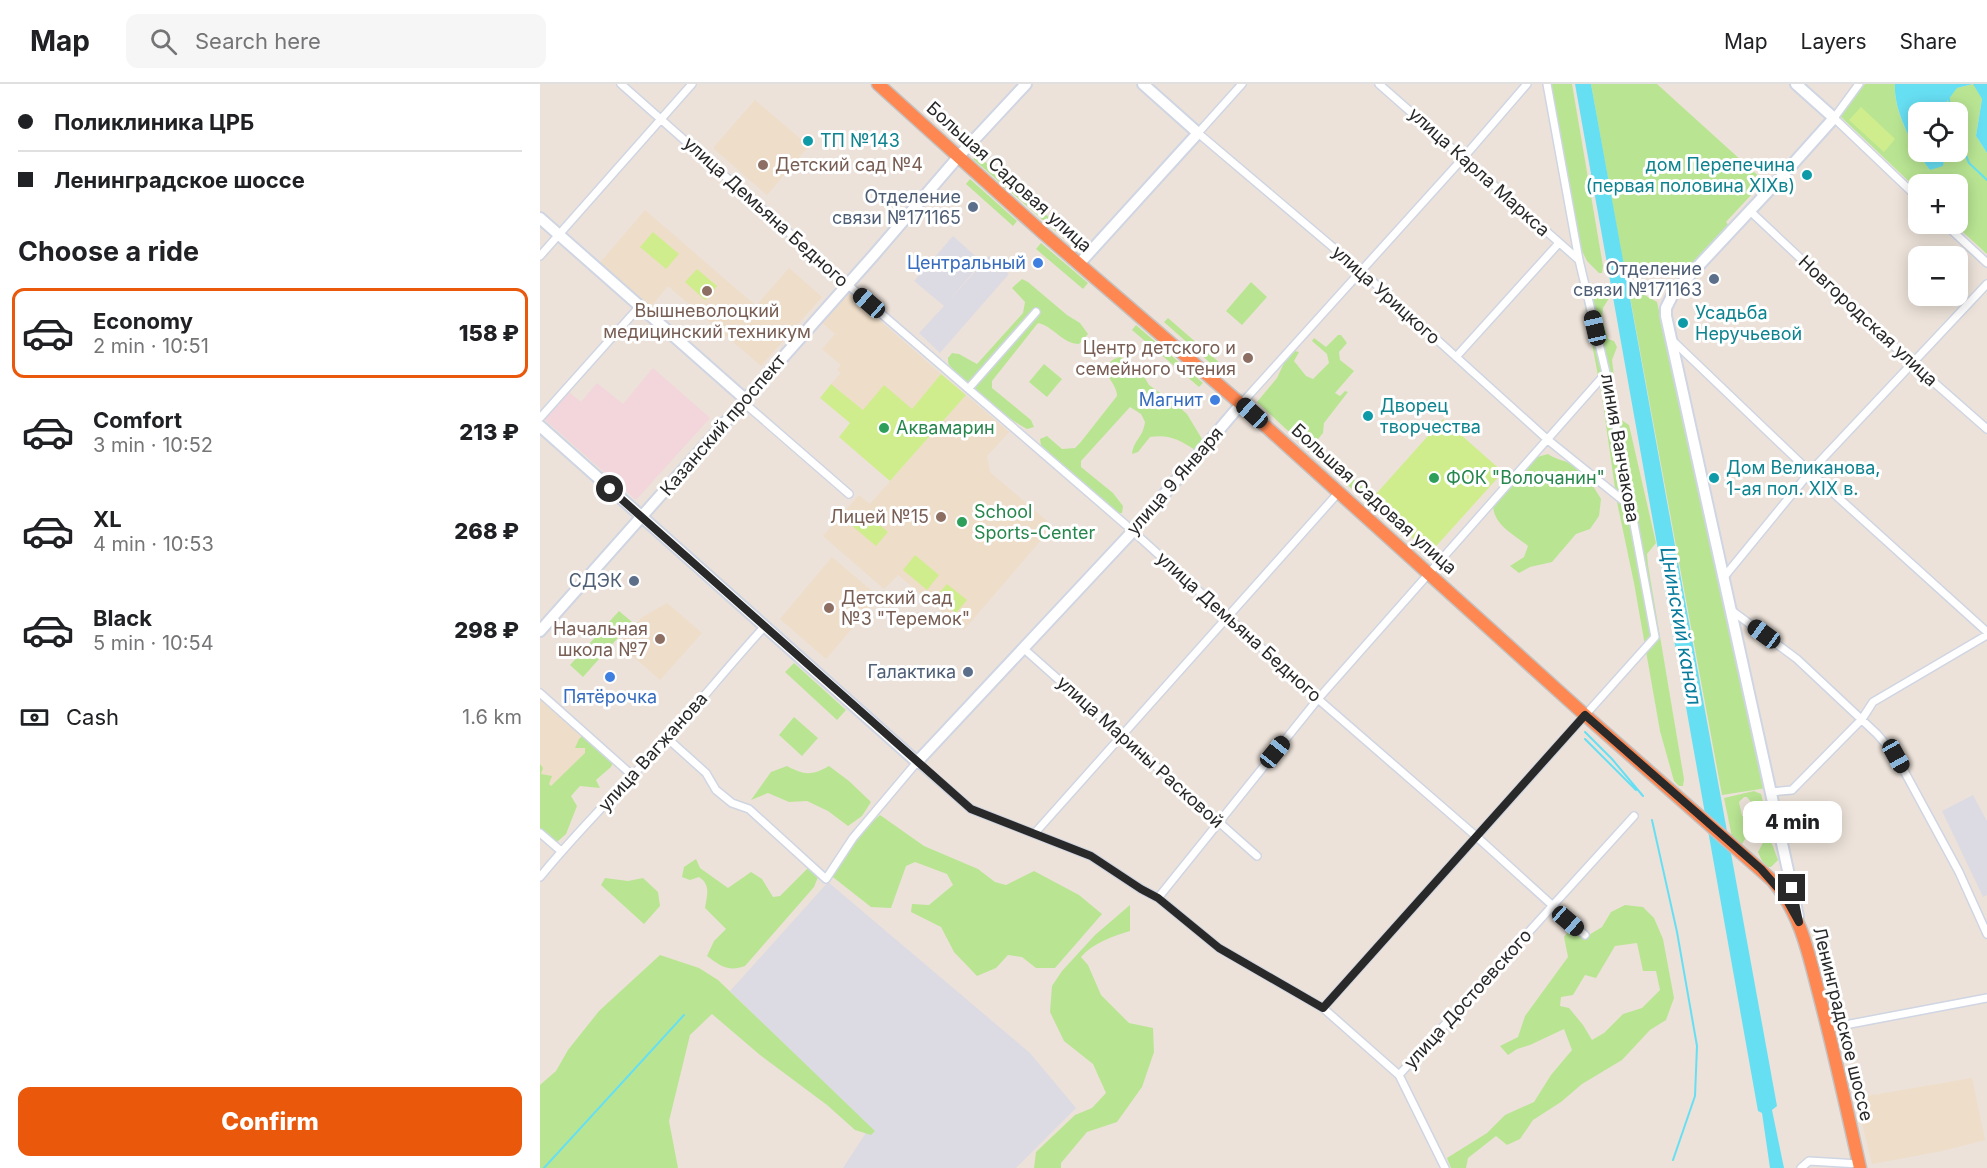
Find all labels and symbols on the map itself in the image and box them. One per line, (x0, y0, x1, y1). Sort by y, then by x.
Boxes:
street label: Большая Садовая улица (923, 97, 1096, 256)
street label: улица Карла Маркса (1405, 103, 1554, 240)
place label: ТП №143 (820, 130, 900, 151)
street label: улица Демьяна Бедного (680, 132, 853, 291)
marker: ТП №143 (801, 134, 815, 148)
place label: Детский сад №4 (775, 154, 923, 175)
place label: дом Перепечина (первая половина XIXв) (1586, 154, 1795, 196)
marker: Детский сад №4 (756, 158, 770, 172)
marker: дом Перепечина (первая половина XIXв) (1800, 168, 1814, 182)
place label: Отделение связи №171165 (832, 186, 961, 228)
marker: Отделение связи №171165 (966, 200, 980, 214)
street label: улица Урицкого (1328, 241, 1445, 349)
street label: Новгородская улица (1795, 251, 1942, 390)
place label: Центральный (907, 252, 1026, 273)
marker: Центральный (1031, 256, 1045, 270)
place label: Отделение связи №171163 (1573, 258, 1702, 300)
marker: Отделение связи №171163 (1707, 272, 1721, 286)
marker: Вышневолоцкий медицинский техникум (700, 284, 714, 298)
car (850, 284, 888, 322)
place label: Вышневолоцкий медицинский техникум (603, 300, 811, 342)
place label: Усадьба Неручьевой (1695, 302, 1802, 344)
car (1582, 308, 1608, 348)
marker: Усадьба Неручьевой (1676, 316, 1690, 330)
place label: Центр детского и семейного чтения (1075, 337, 1236, 379)
street label: Казанский проспект (656, 349, 790, 500)
marker: Центр детского и семейного чтения (1241, 351, 1255, 365)
street label: линия Ванчакова (1597, 372, 1644, 524)
place label: Магнит (1139, 389, 1204, 410)
marker: Магнит (1208, 393, 1222, 407)
car (1233, 394, 1271, 432)
place label: Дворец творчества (1380, 395, 1481, 437)
marker: Дворец творчества (1361, 409, 1375, 423)
place label: Аквамарин (896, 417, 995, 438)
street label: Большая Садовая улица (1288, 419, 1461, 578)
marker: Аквамарин (877, 421, 891, 435)
street label: улица 9 Января (1122, 422, 1227, 539)
place label: Дом Великанова, 1-ая пол. XIX в. (1726, 457, 1881, 499)
place label: ФОК "Волочанин" (1446, 467, 1605, 488)
marker: ФОК "Волочанин" (1427, 471, 1441, 485)
marker: Дом Великанова, 1-ая пол. XIX в. (1707, 471, 1721, 485)
route start (596, 475, 623, 502)
place label: School Sports-Center (974, 501, 1095, 543)
place label: Лицей №15 (830, 506, 929, 527)
marker: Лицей №15 (934, 510, 948, 524)
marker: School Sports-Center (955, 515, 969, 529)
water label: Цнинский канал (1655, 545, 1707, 707)
street label: улица Демьяна Бедного (1153, 547, 1326, 706)
place label: СДЭК (569, 570, 622, 591)
marker: СДЭК (627, 574, 641, 588)
place label: Детский сад №3 "Теремок" (841, 587, 970, 629)
marker: Детский сад №3 "Теремок" (822, 601, 836, 615)
car (1744, 616, 1784, 652)
place label: Начальная школа №7 (553, 618, 648, 660)
marker: Начальная школа №7 (653, 632, 667, 646)
place label: Галактика (867, 661, 956, 682)
marker: Галактика (961, 665, 975, 679)
marker: Пятёрочка (603, 670, 617, 684)
street label: улица Марины Расковой (1053, 671, 1228, 832)
place label: Пятёрочка (563, 686, 657, 707)
street label: улица Вагжанова (594, 688, 711, 815)
car (1257, 732, 1293, 772)
car (1879, 736, 1913, 776)
callout: 4 min (1742, 801, 1842, 843)
route end (1778, 874, 1805, 901)
car (1549, 902, 1587, 940)
street label: улица Достоевского (1399, 925, 1536, 1073)
street label: Ленинградское шоссе (1809, 925, 1878, 1123)

